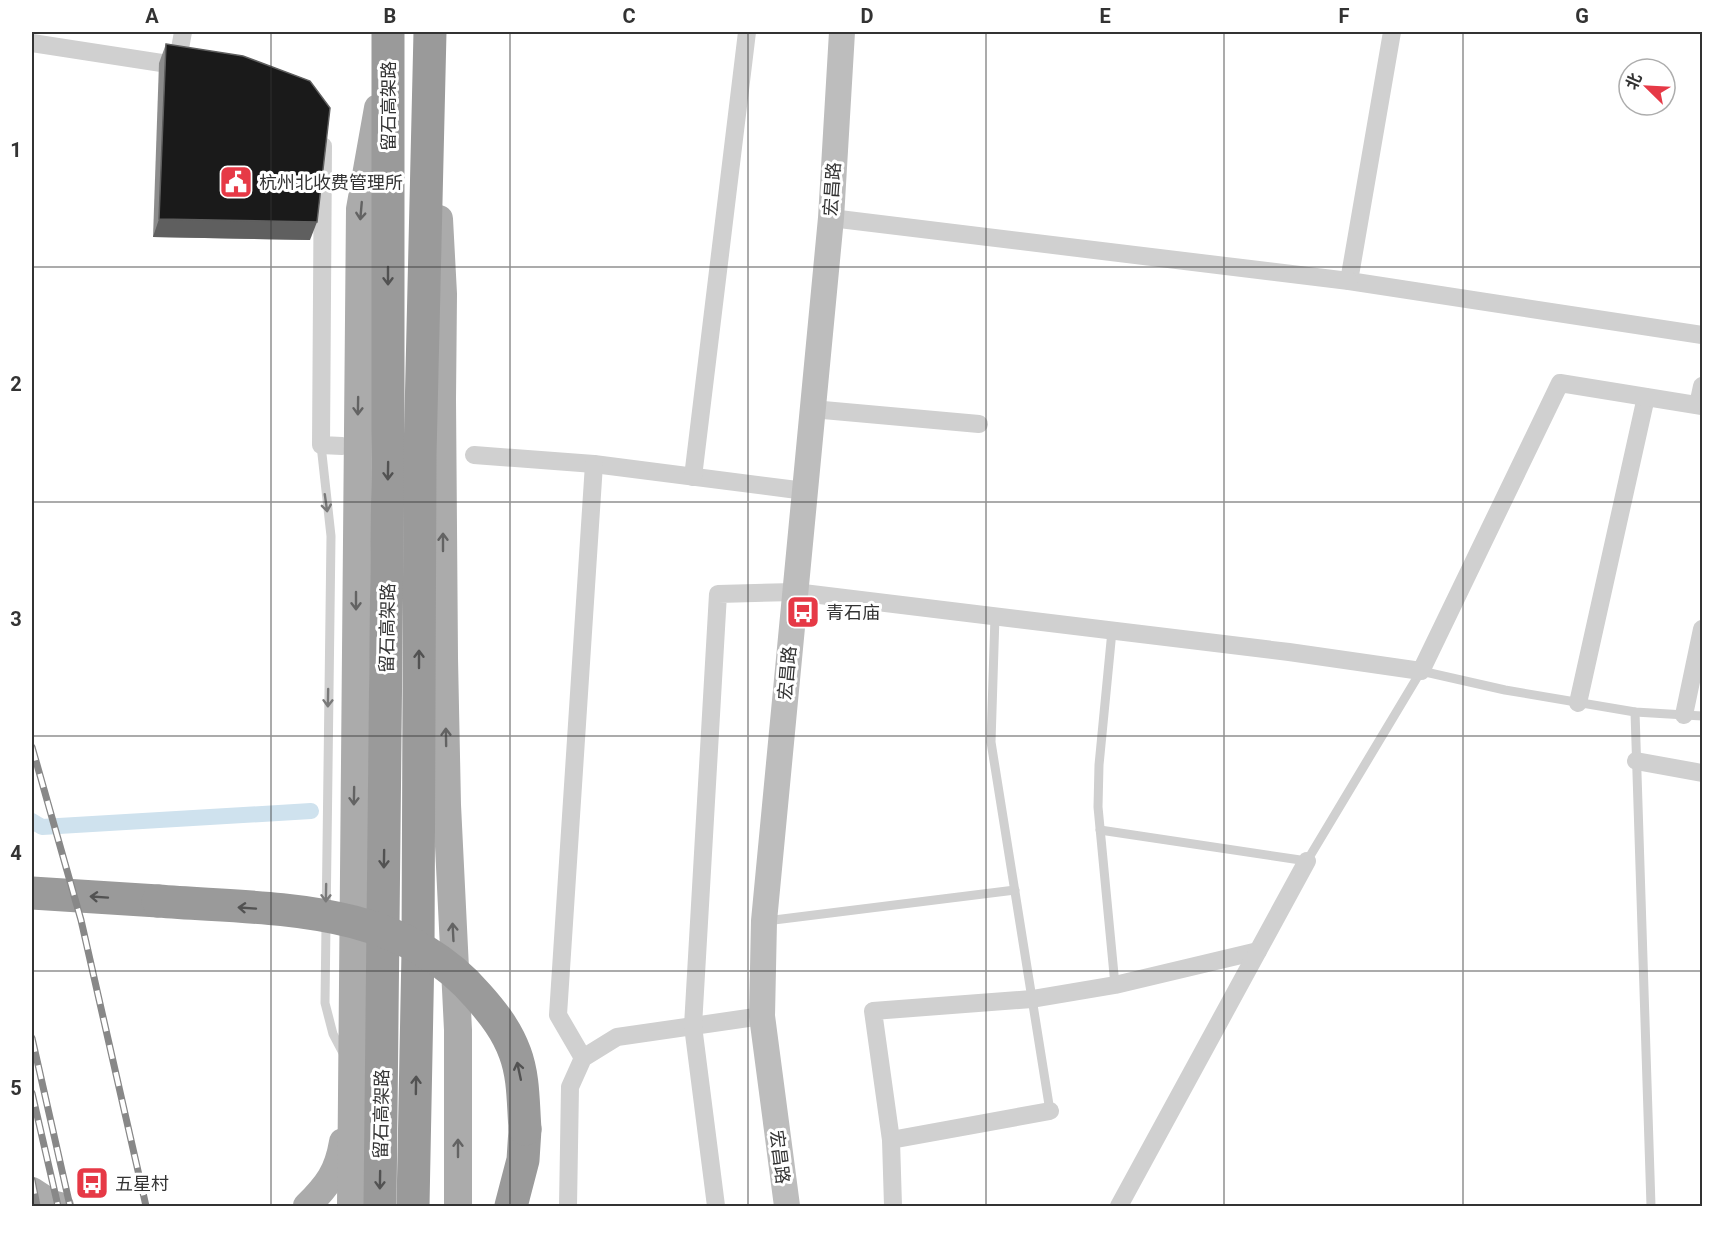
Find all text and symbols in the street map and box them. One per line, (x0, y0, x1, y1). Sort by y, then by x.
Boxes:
text: A (145, 4, 159, 28)
text: B (384, 4, 396, 28)
text: C (622, 4, 636, 28)
text: D (861, 4, 874, 28)
text: E (1099, 4, 1111, 28)
text: F (1339, 4, 1350, 28)
text: G (1575, 4, 1589, 28)
north arrow (1617, 57, 1677, 117)
street label: 留石高架路 (378, 61, 399, 151)
text: 北 (1622, 70, 1646, 92)
text: 1 (10, 138, 22, 162)
street label: 宏昌路 (820, 161, 844, 217)
public building icon: 杭州北收费管理所 (218, 164, 254, 200)
place label: 杭州北收费管理所 (259, 172, 403, 193)
one-way arrow (355, 200, 366, 220)
one-way arrow (382, 266, 394, 286)
text: 2 (10, 372, 22, 396)
one-way arrow (352, 395, 364, 415)
one-way arrow (382, 461, 394, 481)
one-way arrow (321, 493, 332, 512)
one-way arrow (437, 533, 449, 553)
street label: 留石高架路 (376, 583, 398, 673)
one-way arrow (350, 590, 362, 610)
bus stop icon: 青石庙 (785, 594, 821, 630)
place label: 青石庙 (826, 602, 880, 623)
text: 3 (10, 607, 22, 631)
street label: 宏昌路 (774, 645, 800, 701)
one-way arrow (413, 649, 424, 669)
one-way arrow (322, 687, 334, 707)
one-way arrow (440, 728, 451, 748)
one-way arrow (349, 785, 360, 805)
text: 4 (10, 841, 22, 865)
one-way arrow (378, 848, 390, 868)
one-way arrow (320, 882, 332, 902)
one-way arrow (90, 891, 110, 902)
one-way arrow (238, 902, 258, 913)
one-way arrow (448, 923, 459, 943)
one-way arrow (513, 1062, 525, 1081)
street label: 留石高架路 (370, 1069, 392, 1159)
text: 5 (10, 1076, 22, 1100)
one-way arrow (410, 1076, 421, 1096)
street label: 宏昌路 (766, 1129, 794, 1185)
one-way arrow (452, 1139, 464, 1159)
bus stop icon: 五星村 (74, 1165, 110, 1201)
one-way arrow (374, 1169, 386, 1189)
place label: 五星村 (115, 1173, 169, 1194)

